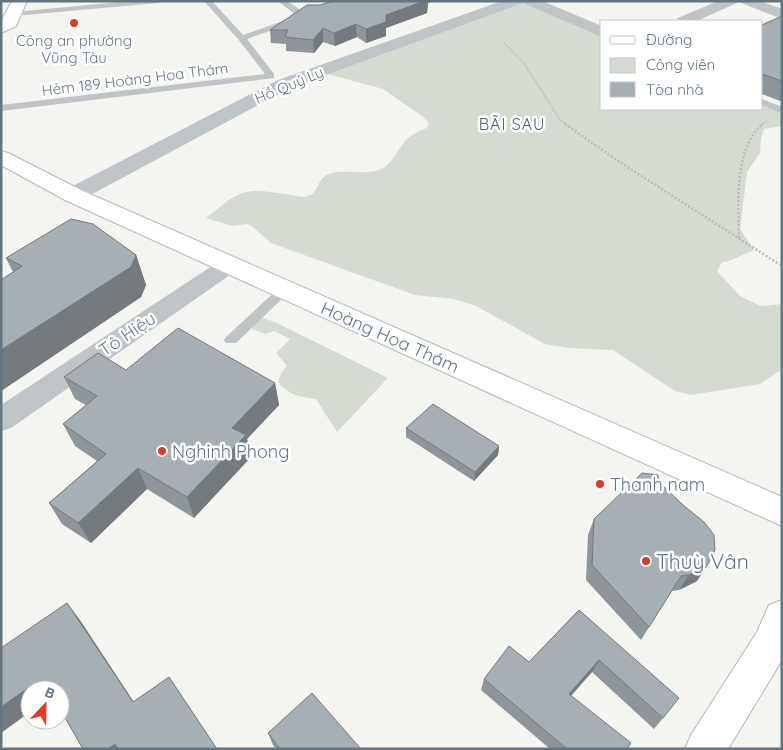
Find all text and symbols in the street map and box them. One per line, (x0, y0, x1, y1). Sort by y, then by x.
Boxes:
marker: Công an phường Vũng Tàu (68, 17, 80, 29)
legend (600, 20, 763, 110)
text: Đường (646, 30, 692, 49)
place label: Công an phường Vũng Tàu (16, 31, 132, 67)
text: Công viên (646, 55, 715, 74)
street label: Hẻm 189 Hoàng Hoa Thám (41, 58, 229, 100)
street label: Hồ Quý Ly (252, 62, 326, 108)
text: Tòa nhà (646, 80, 704, 99)
district label: BÃI SAU (479, 114, 545, 134)
street label: Hoàng Hoa Thám (317, 296, 463, 378)
street label: Tô Hiệu (94, 307, 160, 361)
place label: Nghinh Phong (172, 440, 289, 463)
marker: Nghinh Phong (156, 445, 168, 457)
place label: Thanh nam (610, 473, 705, 496)
marker: Thanh nam (594, 478, 606, 490)
place label: Thuỳ Vân (656, 548, 749, 574)
marker: Thuỳ Vân (640, 555, 652, 567)
north arrow (20, 680, 70, 730)
text: B (42, 683, 57, 703)

